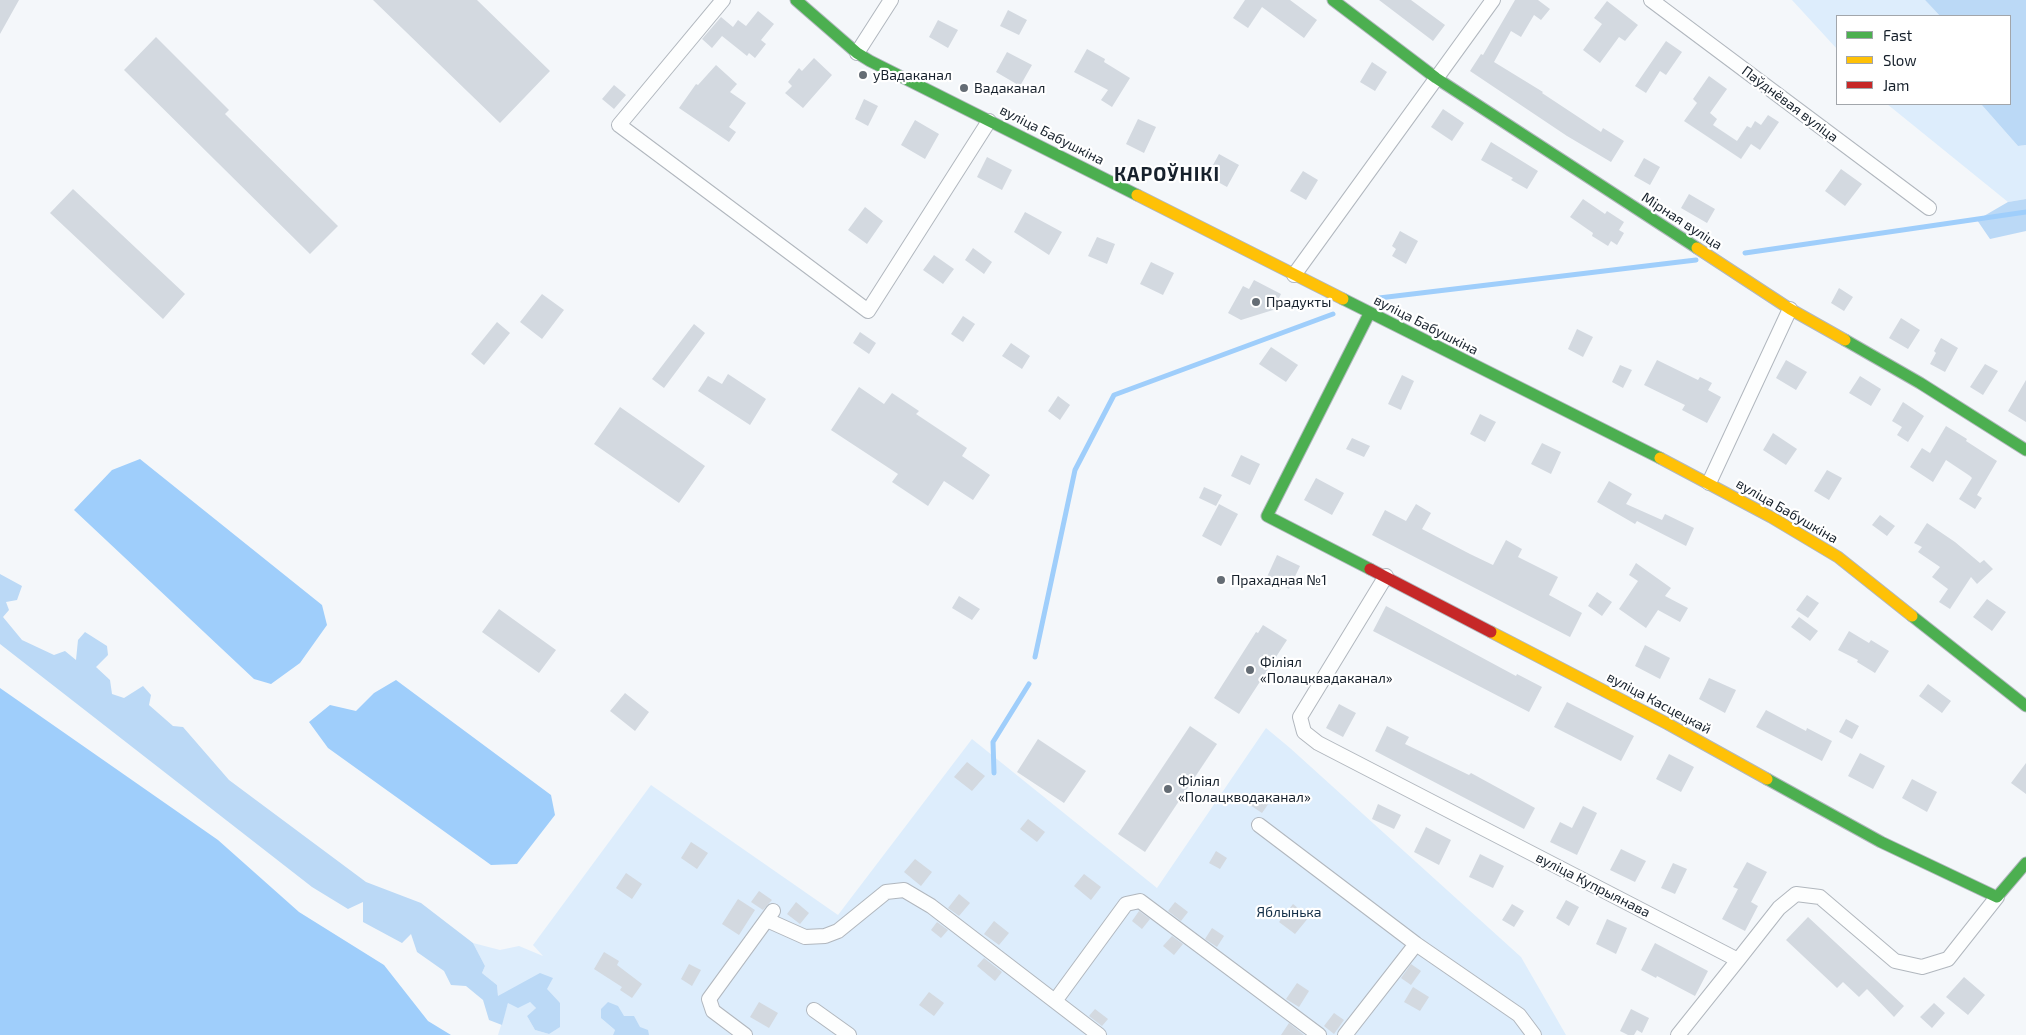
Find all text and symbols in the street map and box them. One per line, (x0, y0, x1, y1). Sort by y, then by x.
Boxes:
legend (1836, 15, 2011, 105)
text: Fast (1883, 26, 1912, 44)
text: Slow (1883, 51, 1917, 69)
street label: Паўднёвая вуліца (1739, 62, 1841, 146)
place label: уВадаканал (873, 67, 952, 83)
marker: уВадаканал (857, 69, 869, 81)
text: Jam (1883, 76, 1909, 94)
place label: Вадаканал (974, 80, 1045, 96)
marker: Вадаканал (958, 82, 970, 94)
street label: вуліца Бабушкіна (997, 101, 1107, 169)
district label: КАРОЎНІКІ (1113, 164, 1221, 186)
street label: Мірная вуліца (1639, 189, 1725, 253)
street label: вуліца Бабушкіна (1371, 291, 1481, 359)
place label: Прадукты (1266, 294, 1331, 310)
marker: Прадукты (1250, 296, 1262, 308)
street label: вуліца Бабушкіна (1733, 475, 1841, 547)
place label: Прахадная №1 (1231, 572, 1327, 588)
marker: Прахадная №1 (1215, 574, 1227, 586)
place label: Філіял «Полацквадаканал» (1260, 654, 1393, 686)
marker: Філіял «Полацквадаканал» (1244, 664, 1256, 676)
street label: вуліца Касцецкай (1604, 668, 1714, 738)
place label: Філіял «Полацкводаканал» (1178, 773, 1311, 806)
marker: Філіял «Полацкводаканал» (1162, 783, 1174, 795)
street label: вуліца Купрыянава (1533, 849, 1653, 921)
park label: Яблынька (1256, 904, 1322, 920)

